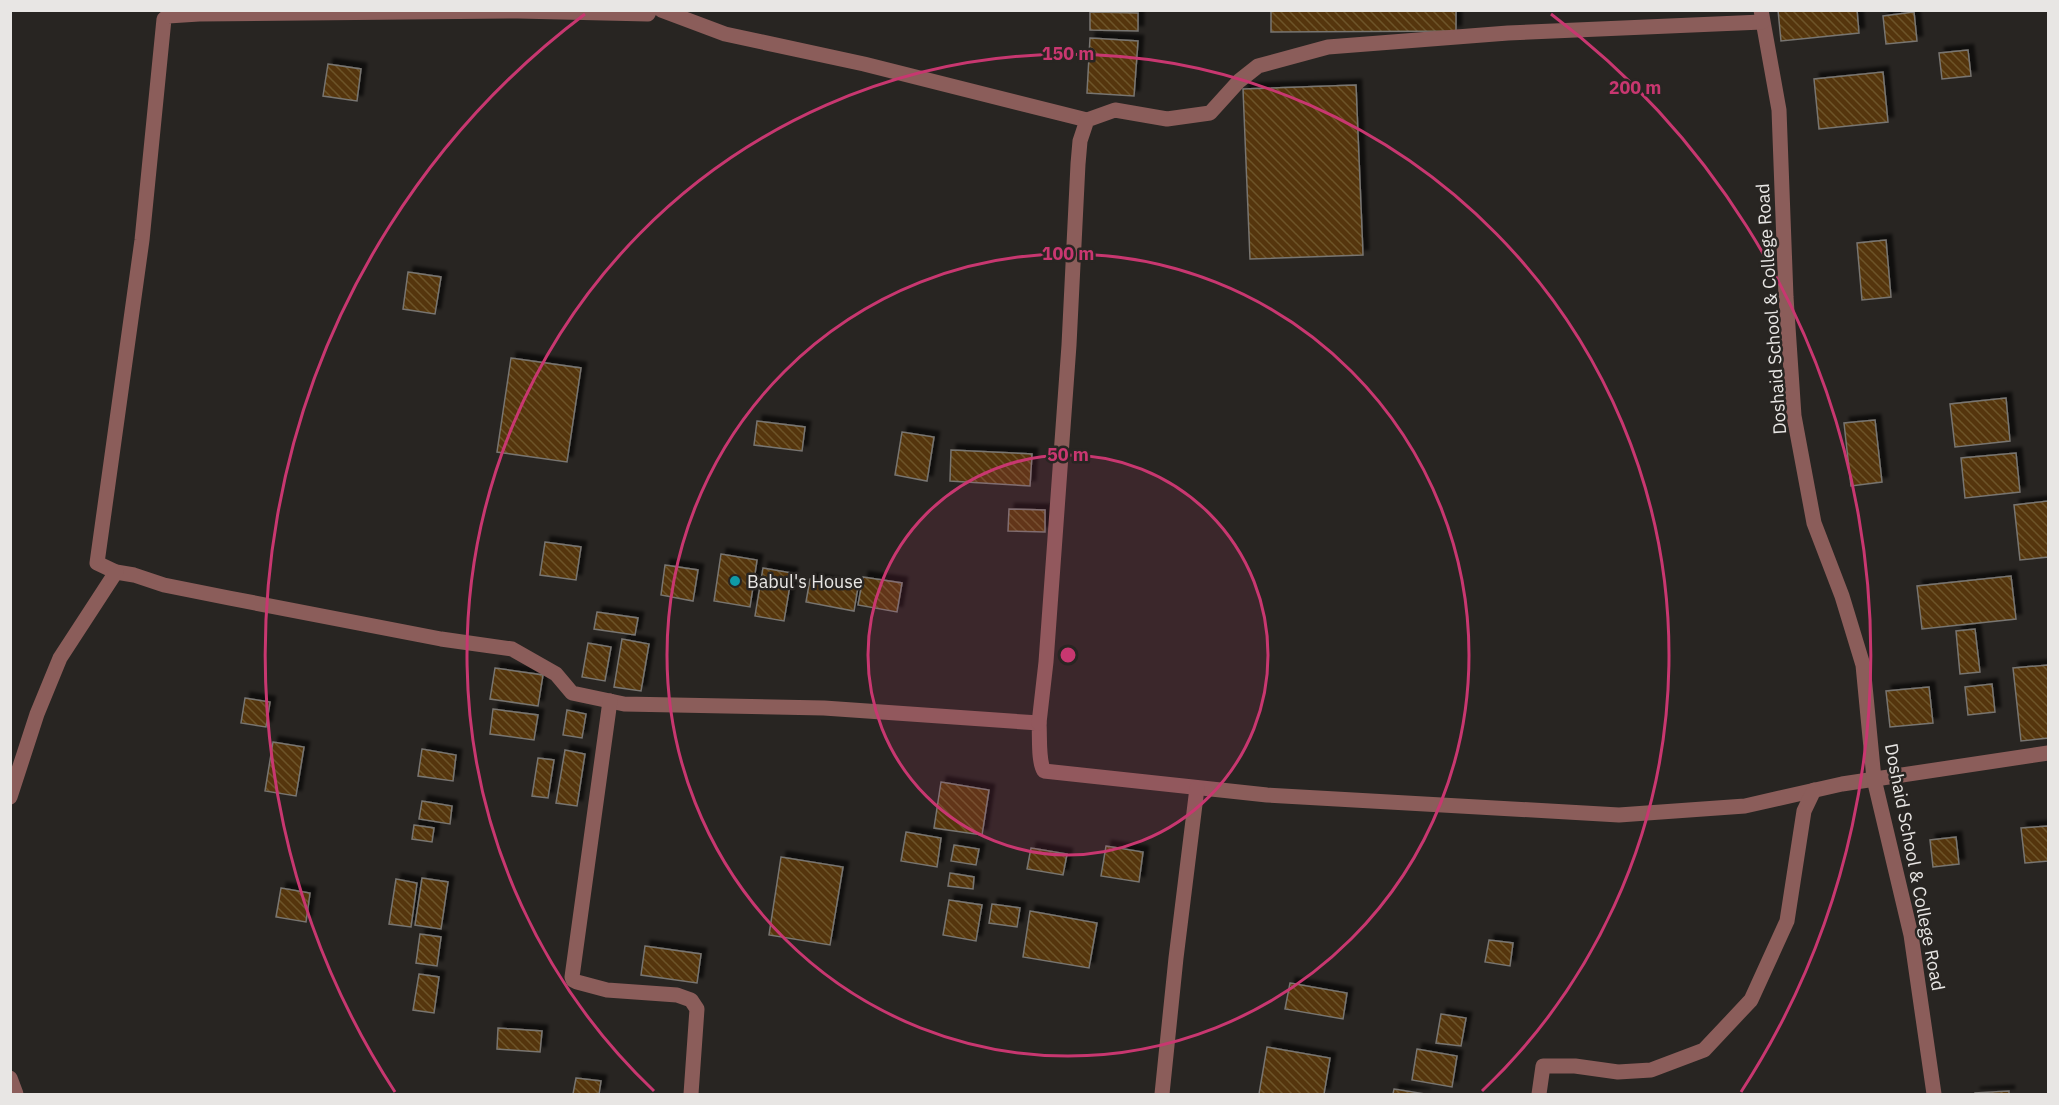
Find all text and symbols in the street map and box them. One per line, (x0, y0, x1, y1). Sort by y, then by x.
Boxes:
text: 150 m (1042, 42, 1094, 65)
text: 200 m (1609, 76, 1661, 99)
street label: Doshaid School & College Road (1751, 183, 1791, 435)
text: 100 m (1042, 242, 1094, 265)
text: 50 m (1047, 443, 1089, 466)
place label: Babul's House (747, 570, 863, 593)
marker: Babul's House (728, 574, 742, 588)
centre of rings (1058, 645, 1078, 665)
street label: Doshaid School & College Road (1880, 741, 1950, 993)

